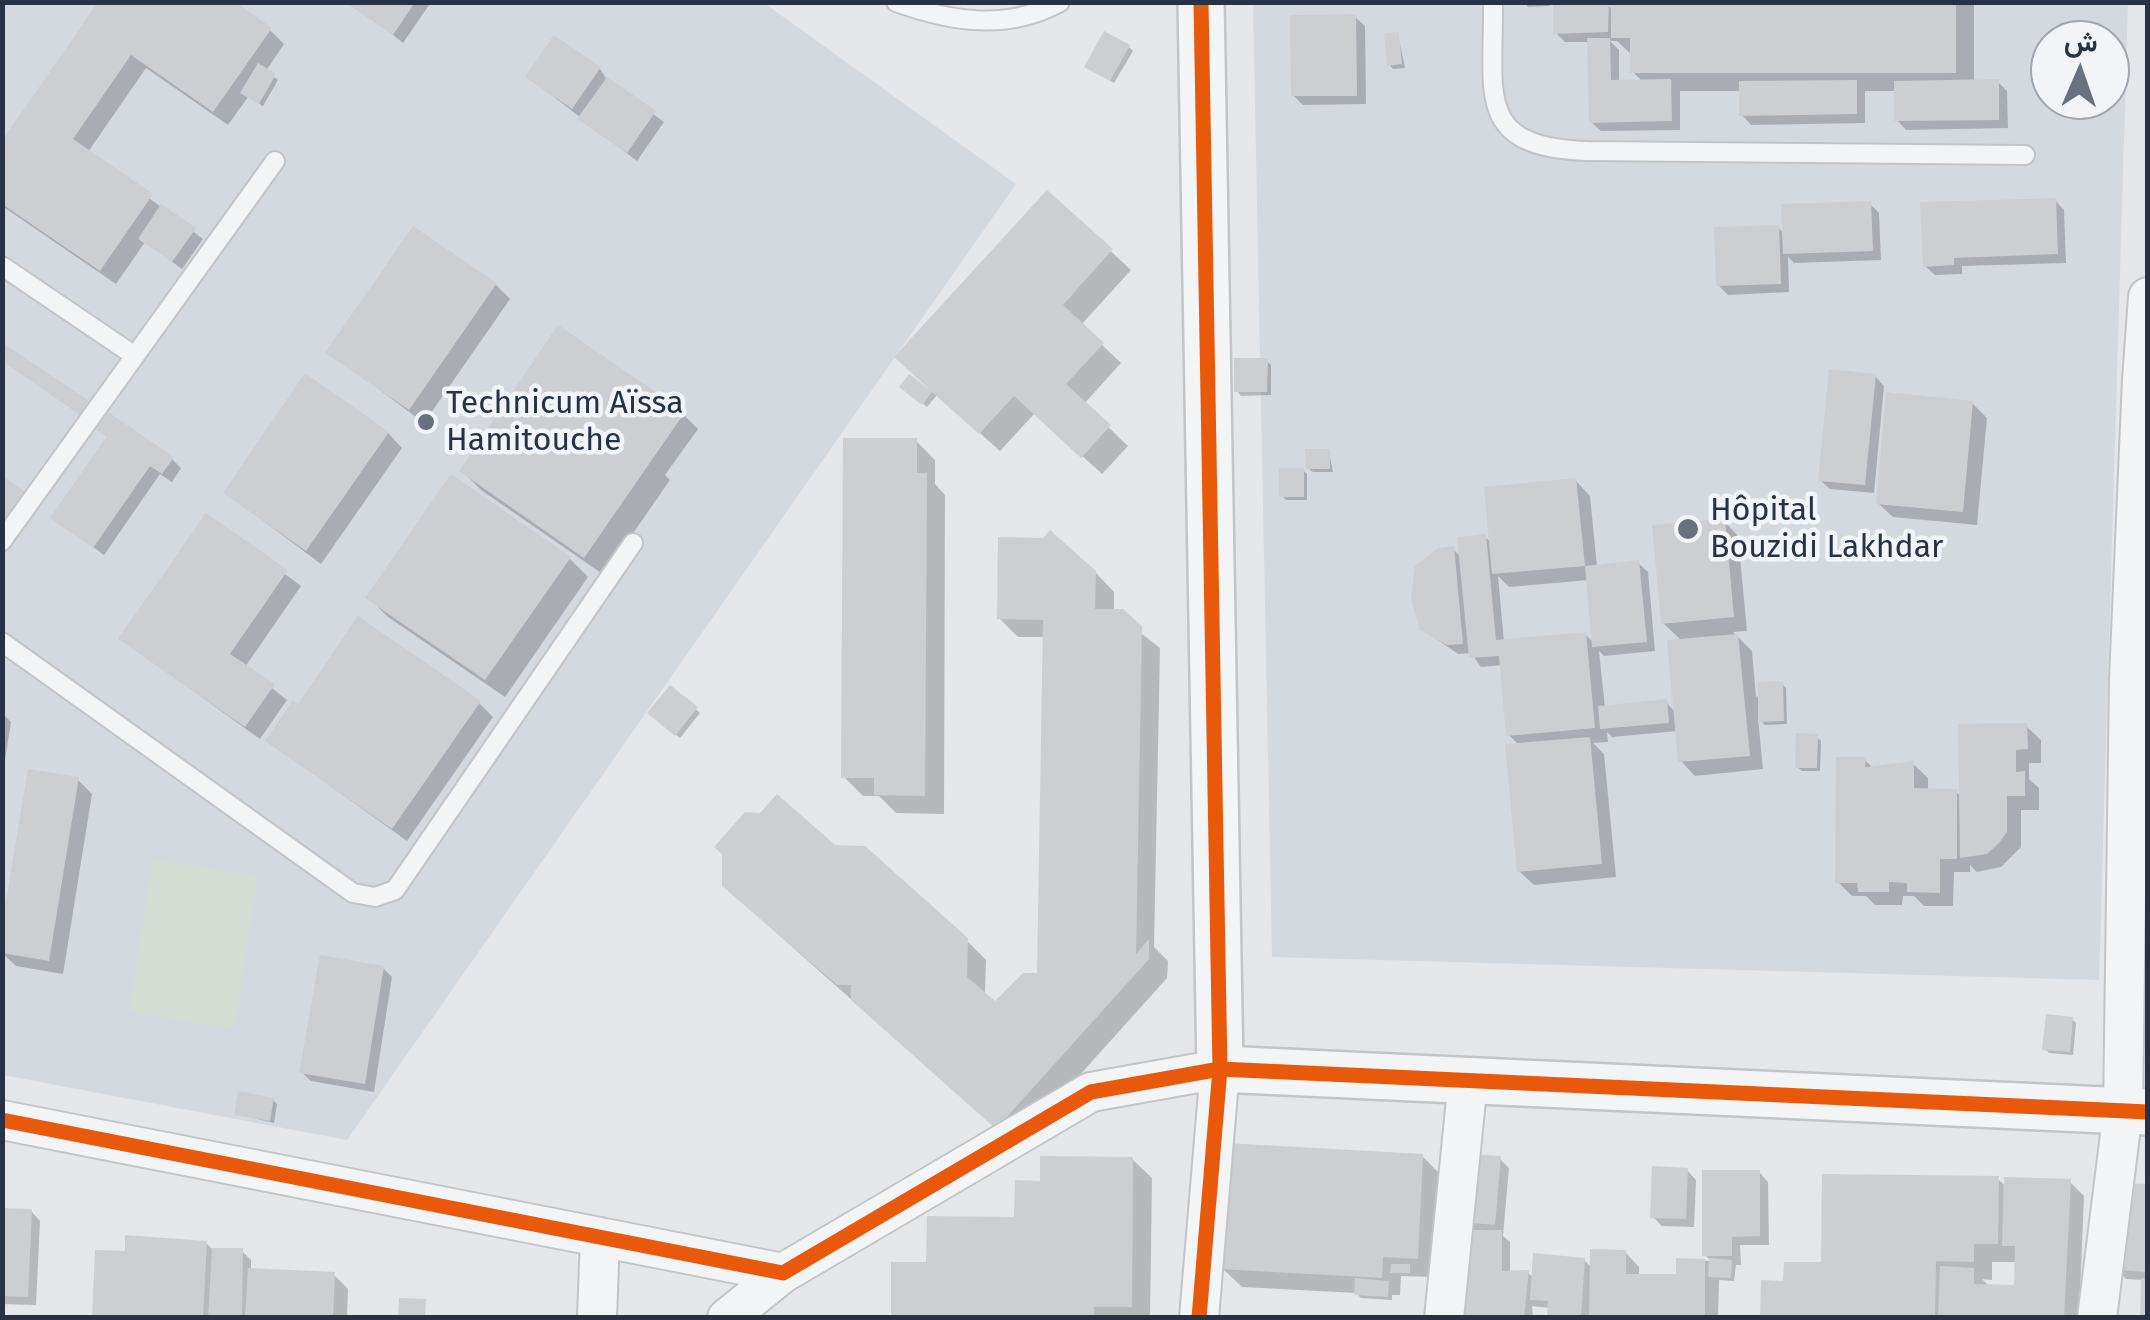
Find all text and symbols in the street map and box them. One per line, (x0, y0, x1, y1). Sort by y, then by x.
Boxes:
north arrow (2030, 20, 2130, 120)
text: ش (2064, 24, 2098, 59)
place label: Technicum Aïssa Hamitouche (446, 385, 684, 460)
marker: Technicum Aïssa Hamitouche (415, 411, 437, 433)
place label: Hôpital Bouzidi Lakhdar (1710, 492, 1943, 567)
marker: Hôpital Bouzidi Lakhdar (1675, 516, 1701, 542)

